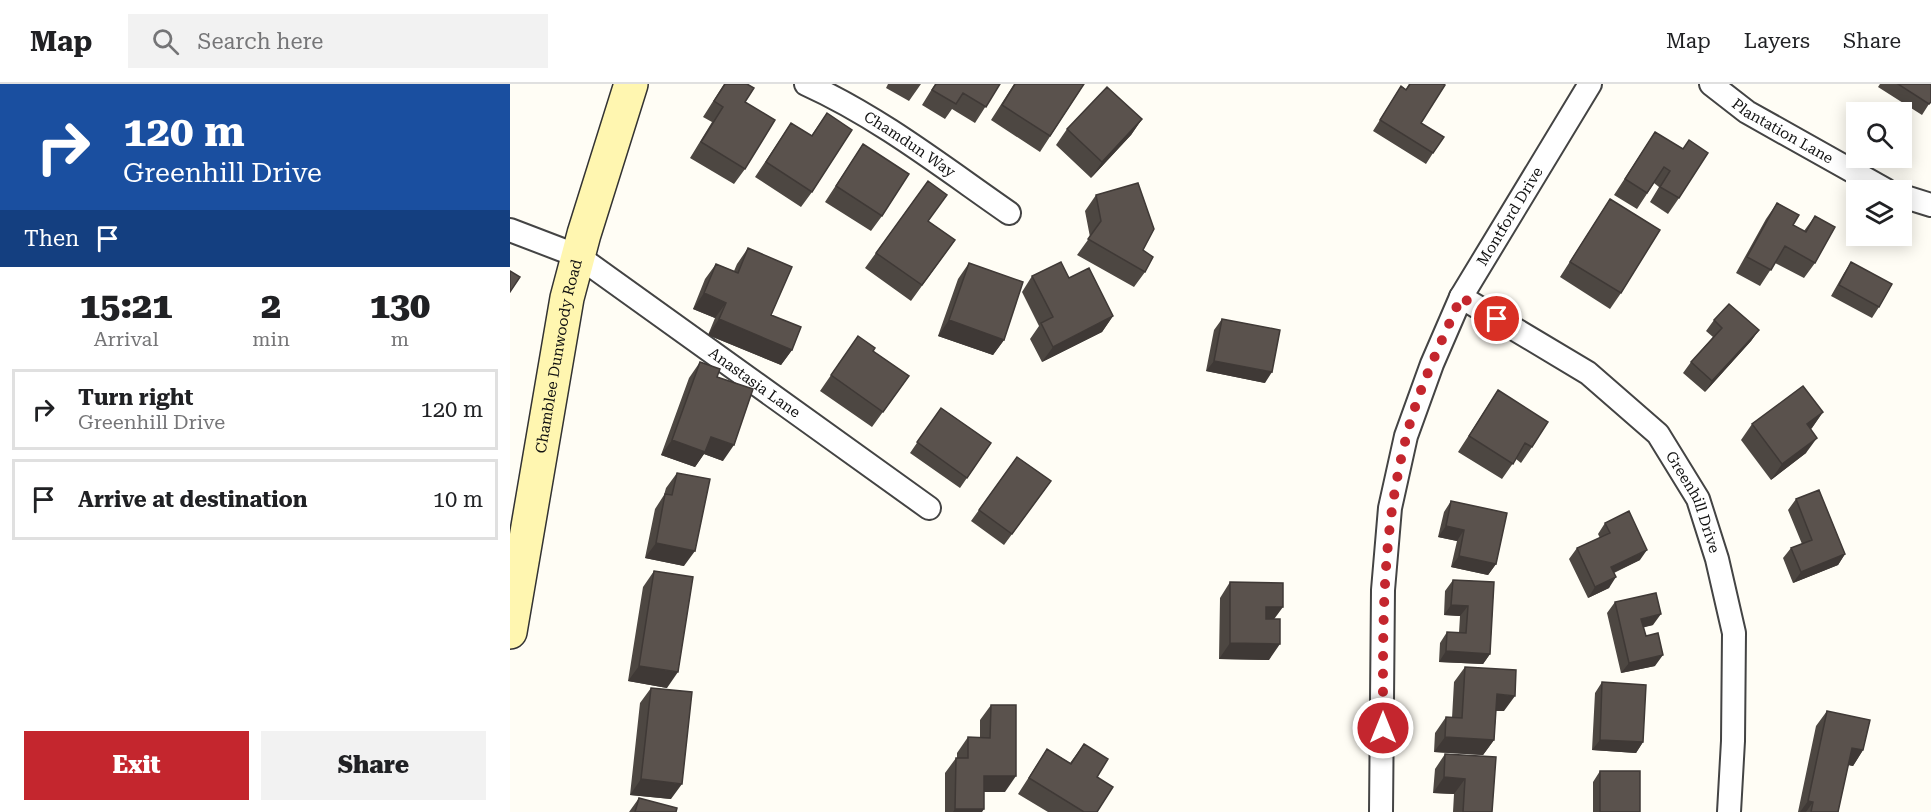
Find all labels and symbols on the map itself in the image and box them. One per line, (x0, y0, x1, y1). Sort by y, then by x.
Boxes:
street label: Plantation Lane (1728, 95, 1836, 168)
street label: Chamdun Way (861, 107, 959, 181)
street label: Montford Drive (1473, 164, 1547, 269)
street label: Chamblee Dunwoody Road (532, 257, 586, 455)
pin (1471, 293, 1522, 344)
street label: Anastasia Lane (705, 344, 804, 422)
street label: Greenhill Drive (1662, 448, 1724, 555)
position arrow (1351, 696, 1415, 760)

